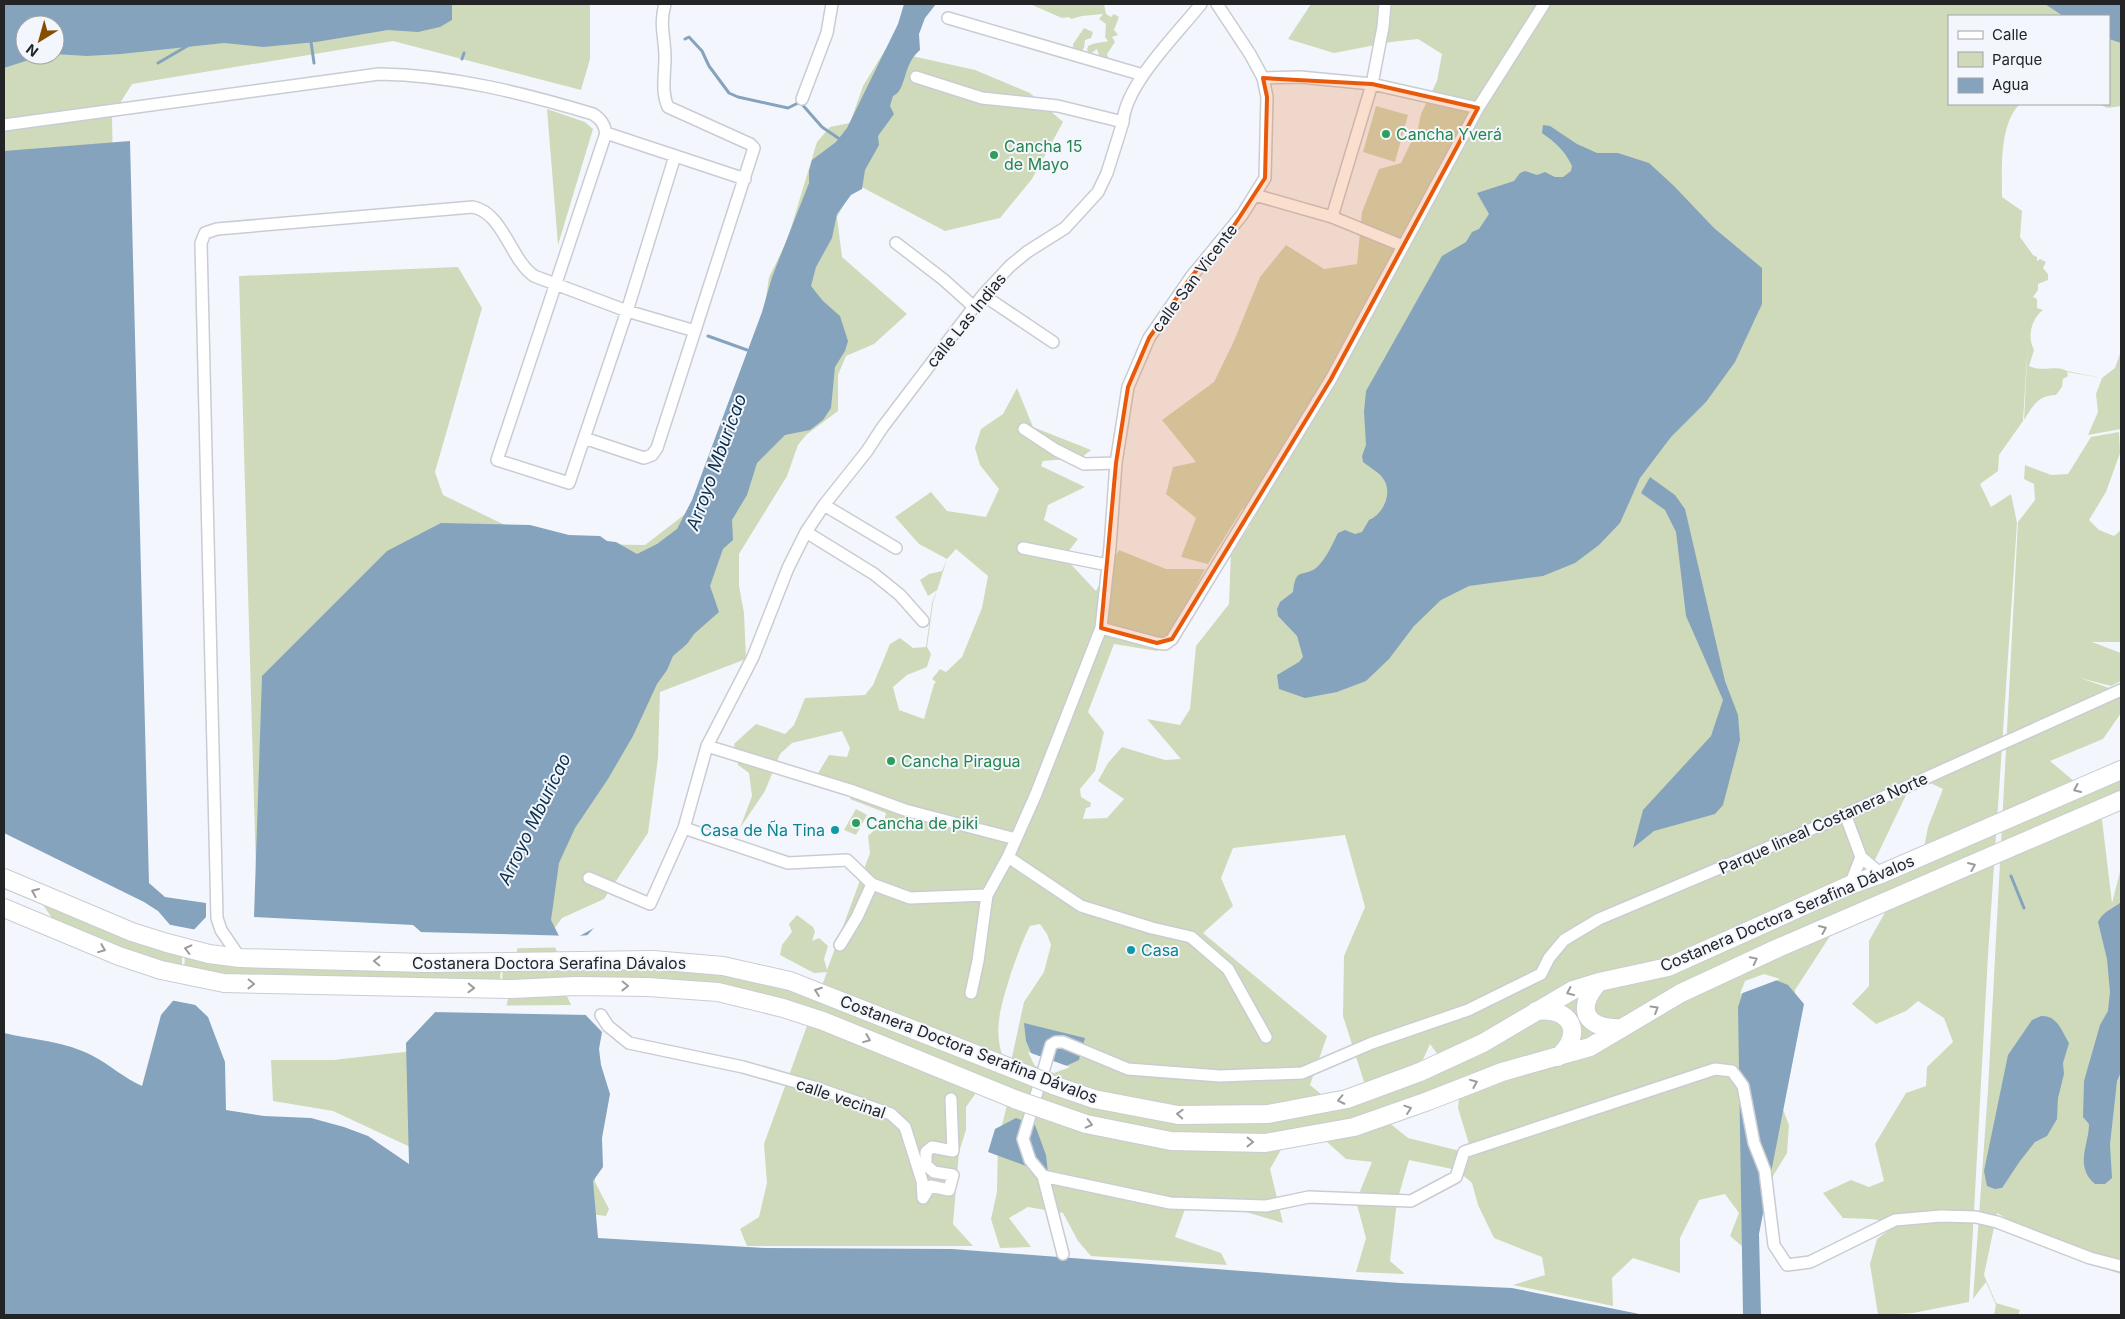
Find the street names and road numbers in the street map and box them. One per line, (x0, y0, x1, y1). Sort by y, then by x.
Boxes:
street label: calle San Vicente (1147, 220, 1241, 336)
street label: calle Las Indias (922, 269, 1010, 371)
street label: Parque lineal Costanera Norte (1715, 768, 1931, 878)
street label: Costanera Doctora Serafina Dávalos (1657, 850, 1917, 976)
street label: Costanera Doctora Serafina Dávalos (412, 953, 686, 973)
street label: Costanera Doctora Serafina Dávalos (837, 991, 1101, 1107)
street label: calle vecinal (794, 1073, 888, 1123)

